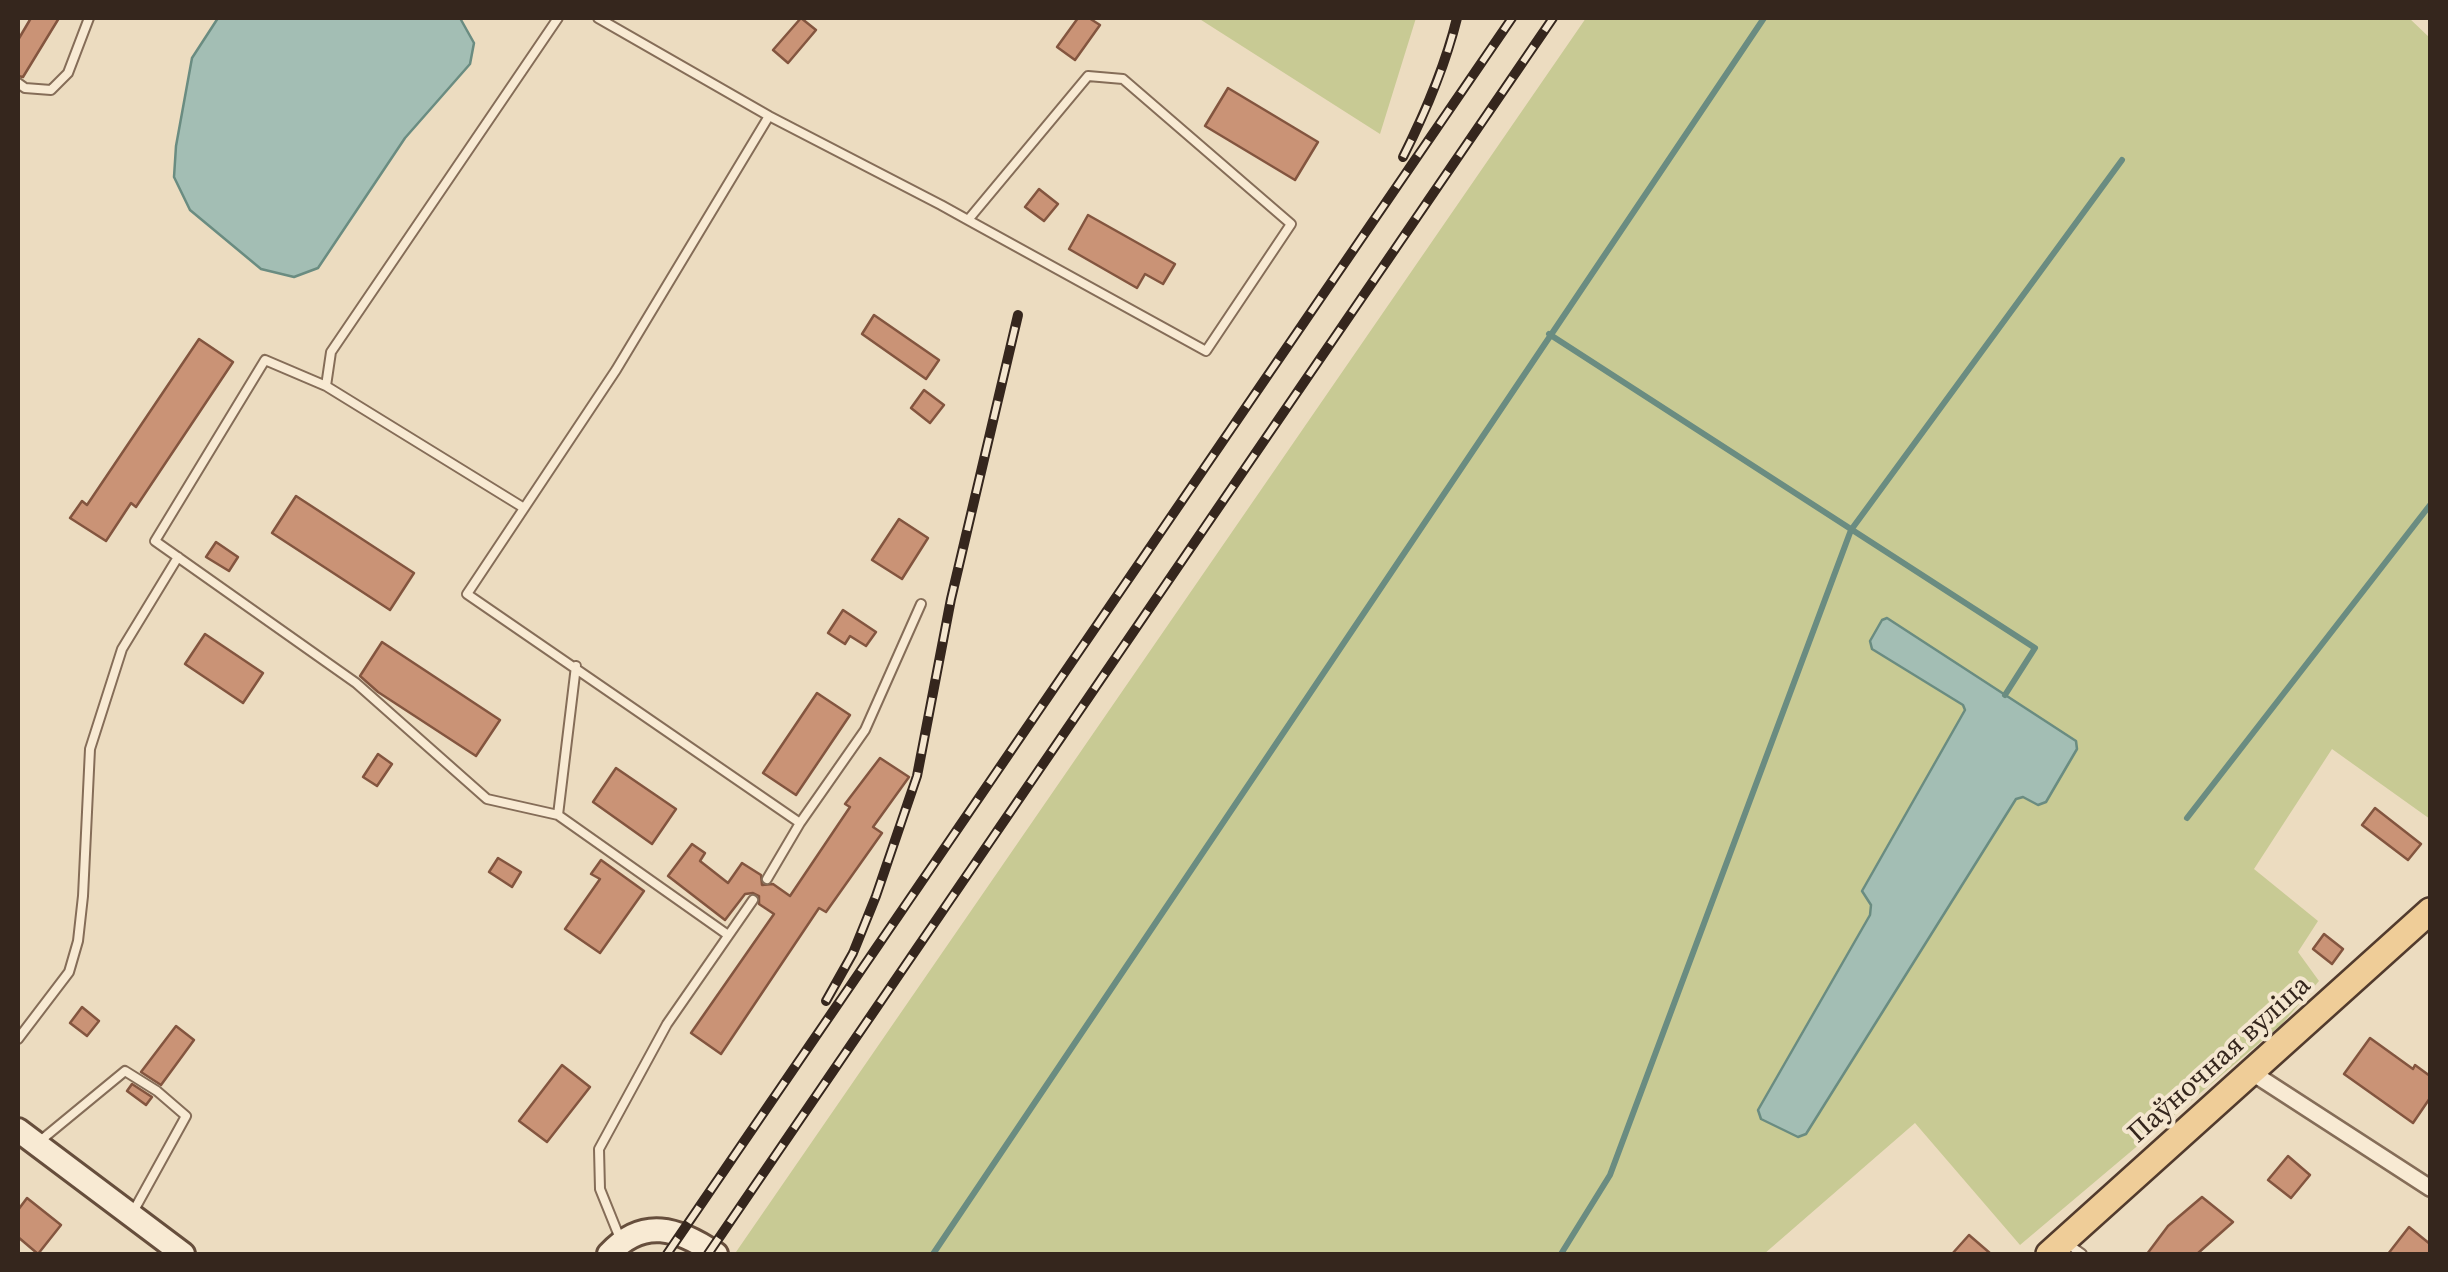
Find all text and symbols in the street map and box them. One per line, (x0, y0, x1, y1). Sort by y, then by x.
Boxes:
street label: Паўночная вуліца (2122, 969, 2318, 1151)

